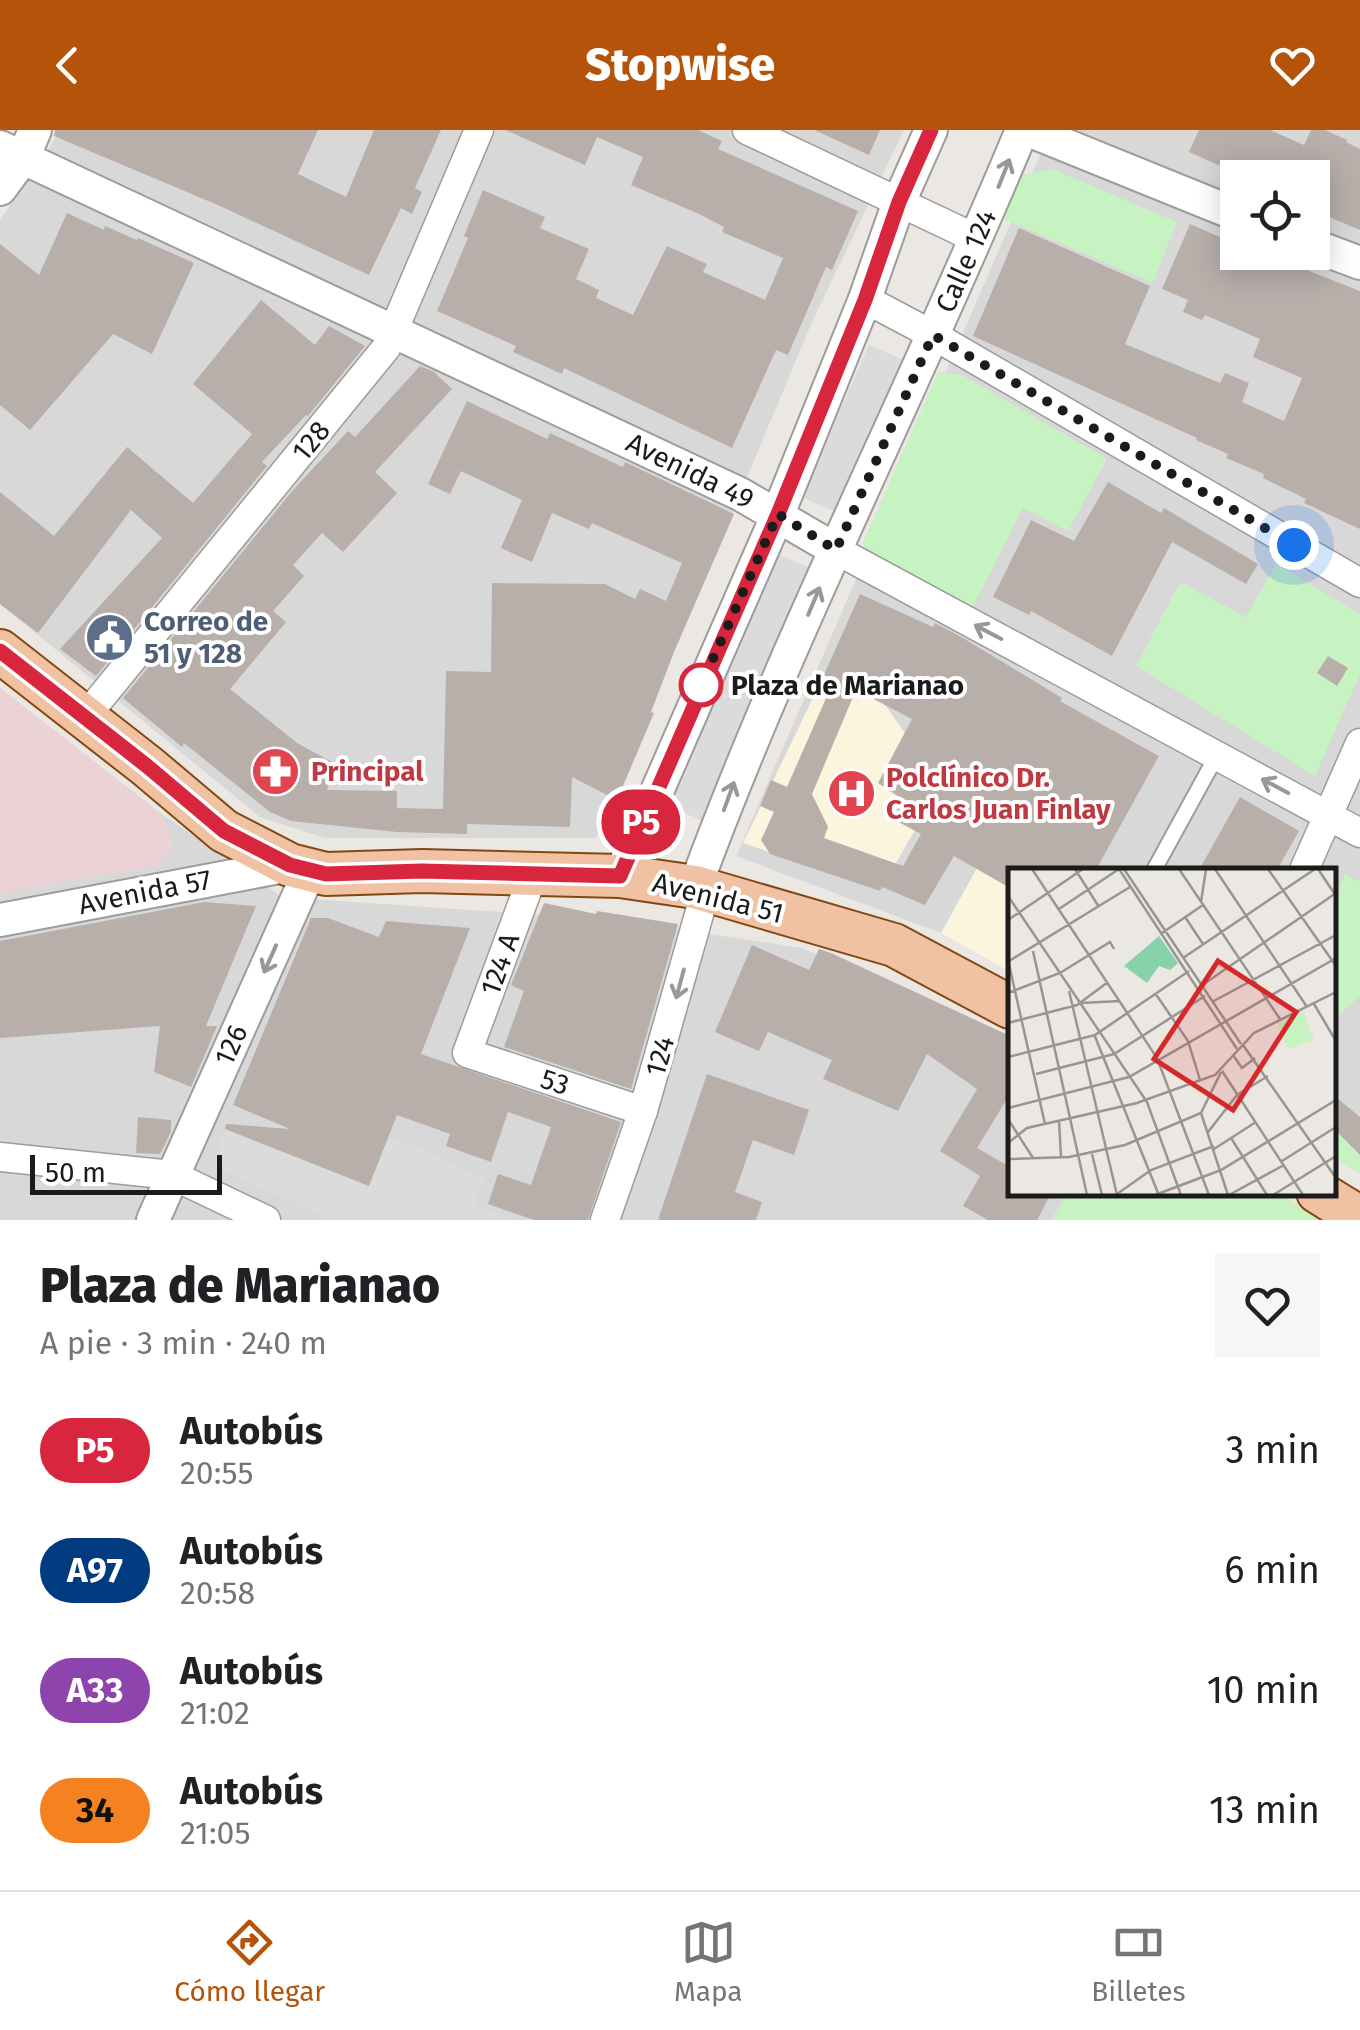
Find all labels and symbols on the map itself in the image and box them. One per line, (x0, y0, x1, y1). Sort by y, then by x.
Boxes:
one-way arrow (996, 158, 1014, 189)
street label: Calle 124 (929, 204, 1003, 318)
street label: 128 (285, 415, 337, 467)
street label: Avenida 49 (621, 426, 759, 516)
your location (1269, 520, 1319, 570)
one-way arrow (806, 586, 824, 617)
place label: Correo de 51 y 128 (144, 605, 268, 670)
public building icon: Correo de 51 y 128 (83, 611, 135, 663)
one-way arrow (974, 622, 1004, 641)
marker: Plaza de Marianao (680, 664, 722, 706)
place label: Plaza de Marianao (731, 669, 964, 702)
pharmacy icon: Principal (250, 745, 302, 797)
place label: Principal (311, 755, 424, 788)
place label: Polclínico Dr. Carlos Juan Finlay (886, 761, 1111, 826)
hospital icon: Polclínico Dr. Carlos Juan Finlay (825, 767, 877, 819)
one-way arrow (1260, 775, 1290, 795)
one-way arrow (721, 781, 739, 812)
line badge: P5 (596, 790, 686, 854)
street label: Avenida 57 (76, 863, 214, 921)
street label: Avenida 51 (649, 866, 787, 930)
inset map (1008, 868, 1335, 1195)
street label: 124 A (474, 928, 526, 1000)
one-way arrow (260, 943, 278, 974)
one-way arrow (670, 968, 689, 999)
street label: 126 (208, 1020, 254, 1070)
street label: 124 (639, 1032, 681, 1080)
street label: 53 (537, 1062, 573, 1102)
scale bar (30, 1150, 222, 1194)

